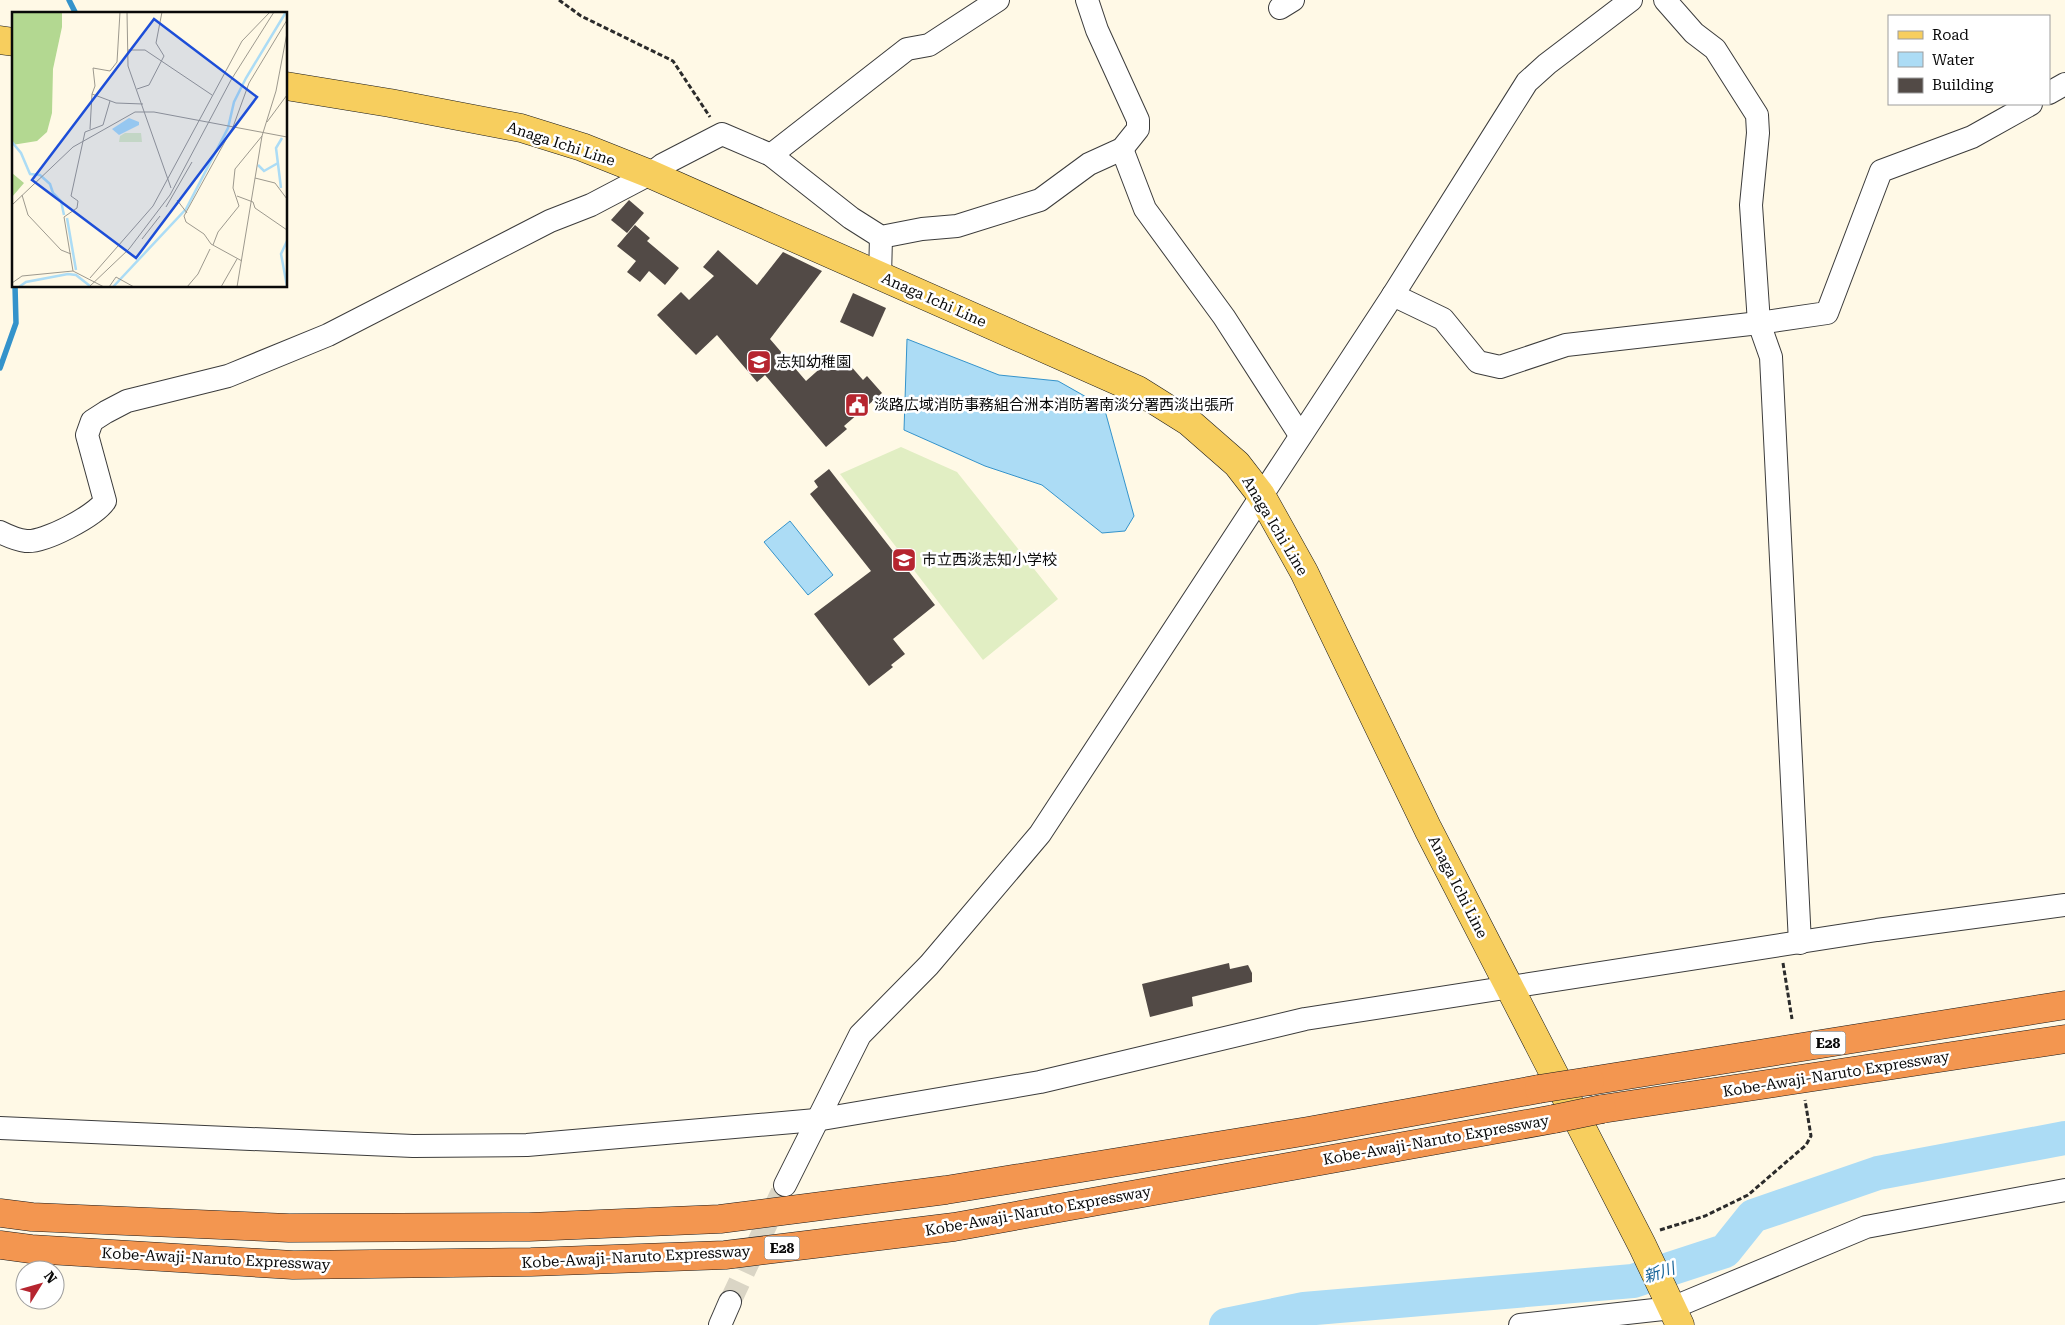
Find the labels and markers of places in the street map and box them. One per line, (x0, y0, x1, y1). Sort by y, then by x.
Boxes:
school or university icon: 志知幼稚園 (746, 349, 772, 375)
place label: 志知幼稚園 (776, 353, 851, 371)
public building icon: 淡路広域消防事務組合洲本消防署南淡分署西淡出張所 (844, 392, 870, 418)
place label: 淡路広域消防事務組合洲本消防署南淡分署西淡出張所 (874, 396, 1234, 414)
school or university icon: 市立西淡志知小学校 (891, 547, 917, 573)
place label: 市立西淡志知小学校 (922, 551, 1057, 569)

